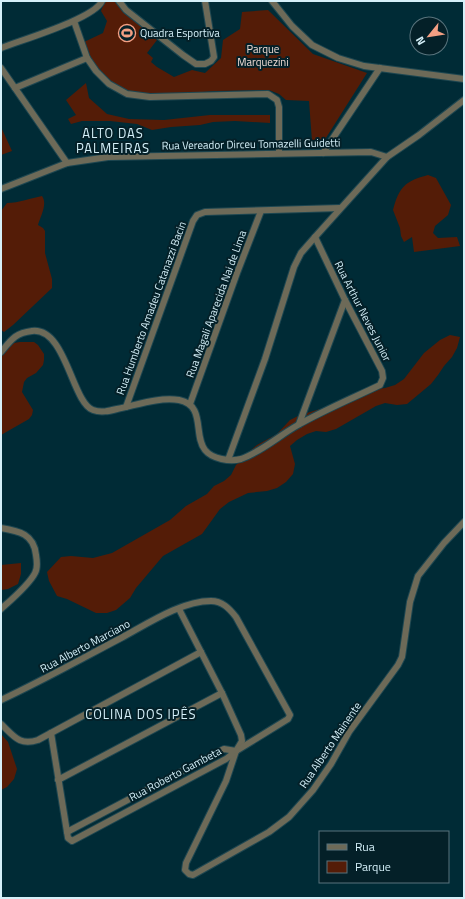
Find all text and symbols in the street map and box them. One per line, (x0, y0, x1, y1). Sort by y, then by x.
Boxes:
north arrow (409, 16, 449, 56)
sports icon: Quadra Esportiva (117, 23, 137, 43)
place label: Quadra Esportiva (140, 25, 220, 41)
text: N (412, 34, 429, 48)
park label: Parque Marquezini (237, 41, 289, 70)
district label: ALTO DAS PALMEIRAS (76, 123, 150, 158)
street label: Rua Vereador Dirceu Tomazelli Guidetti (162, 134, 340, 154)
street label: Rua Humberto Amadeu Catanazzi Bacin (112, 219, 190, 397)
street label: Rua Magali Aparecida Nai de Lima (182, 228, 250, 380)
street label: Rua Arthur Neves Junior (331, 258, 395, 364)
street label: Rua Alberto Marciano (37, 615, 133, 676)
street label: Rua Alberto Mainente (295, 698, 365, 791)
district label: COLINA DOS IPÊS (85, 704, 197, 724)
street label: Rua Roberto Gambeta (126, 743, 224, 805)
legend (319, 831, 449, 883)
text: Rua (355, 837, 375, 856)
text: Parque (355, 857, 391, 876)

